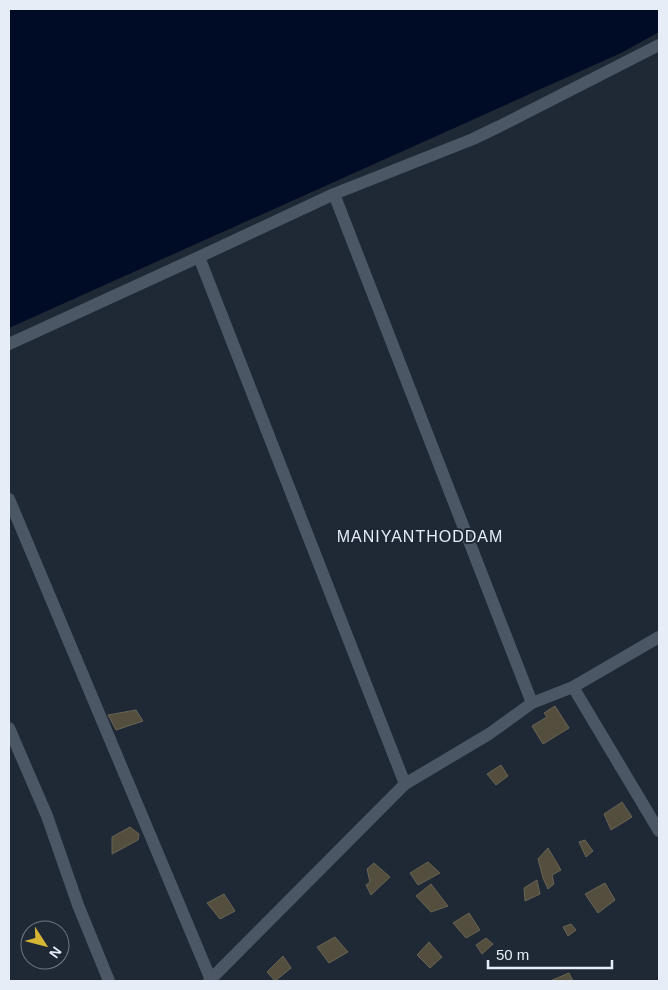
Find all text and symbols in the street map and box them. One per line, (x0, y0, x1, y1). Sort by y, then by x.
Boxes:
district label: MANIYANTHODDAM (337, 528, 503, 545)
north arrow (20, 920, 70, 970)
scale bar (488, 938, 612, 970)
text: N (46, 944, 65, 961)
text: 50 m (496, 946, 529, 963)

